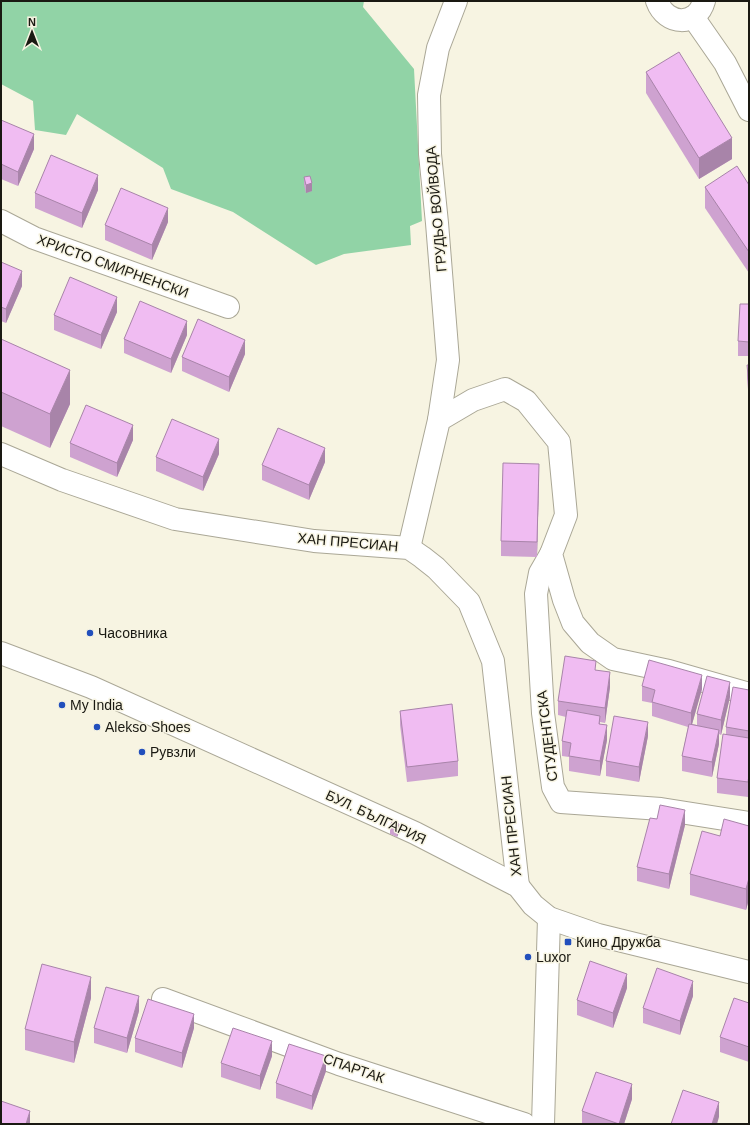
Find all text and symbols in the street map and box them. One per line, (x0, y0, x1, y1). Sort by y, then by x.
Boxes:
north arrow (12, 12, 52, 52)
text: N (28, 16, 36, 28)
street label: ГРУДЬО ВОЙВОДА (421, 145, 449, 273)
street label: ХРИСТО СМИРНЕНСКИ (35, 231, 191, 301)
street label: ХАН ПРЕСИАН (297, 530, 399, 554)
place label: Часовника (98, 625, 167, 641)
marker: Часовника (85, 628, 95, 638)
street label: СТУДЕНТСКА (533, 689, 561, 782)
place label: My India (70, 697, 123, 713)
marker: My India (57, 700, 67, 710)
place label: Alekso Shoes (105, 719, 191, 735)
marker: Alekso Shoes (92, 722, 102, 732)
place label: Рувзли (150, 744, 196, 760)
marker: Рувзли (137, 747, 147, 757)
street label: ХАН ПРЕСИАН (498, 775, 524, 877)
street label: БУЛ. БЪЛГАРИЯ (323, 787, 429, 847)
place label: Кино Дружба (576, 934, 661, 950)
marker: Кино Дружба (563, 937, 573, 947)
place label: Luxor (536, 949, 571, 965)
marker: Luxor (523, 952, 533, 962)
street label: СПАРТАК (321, 1050, 388, 1086)

